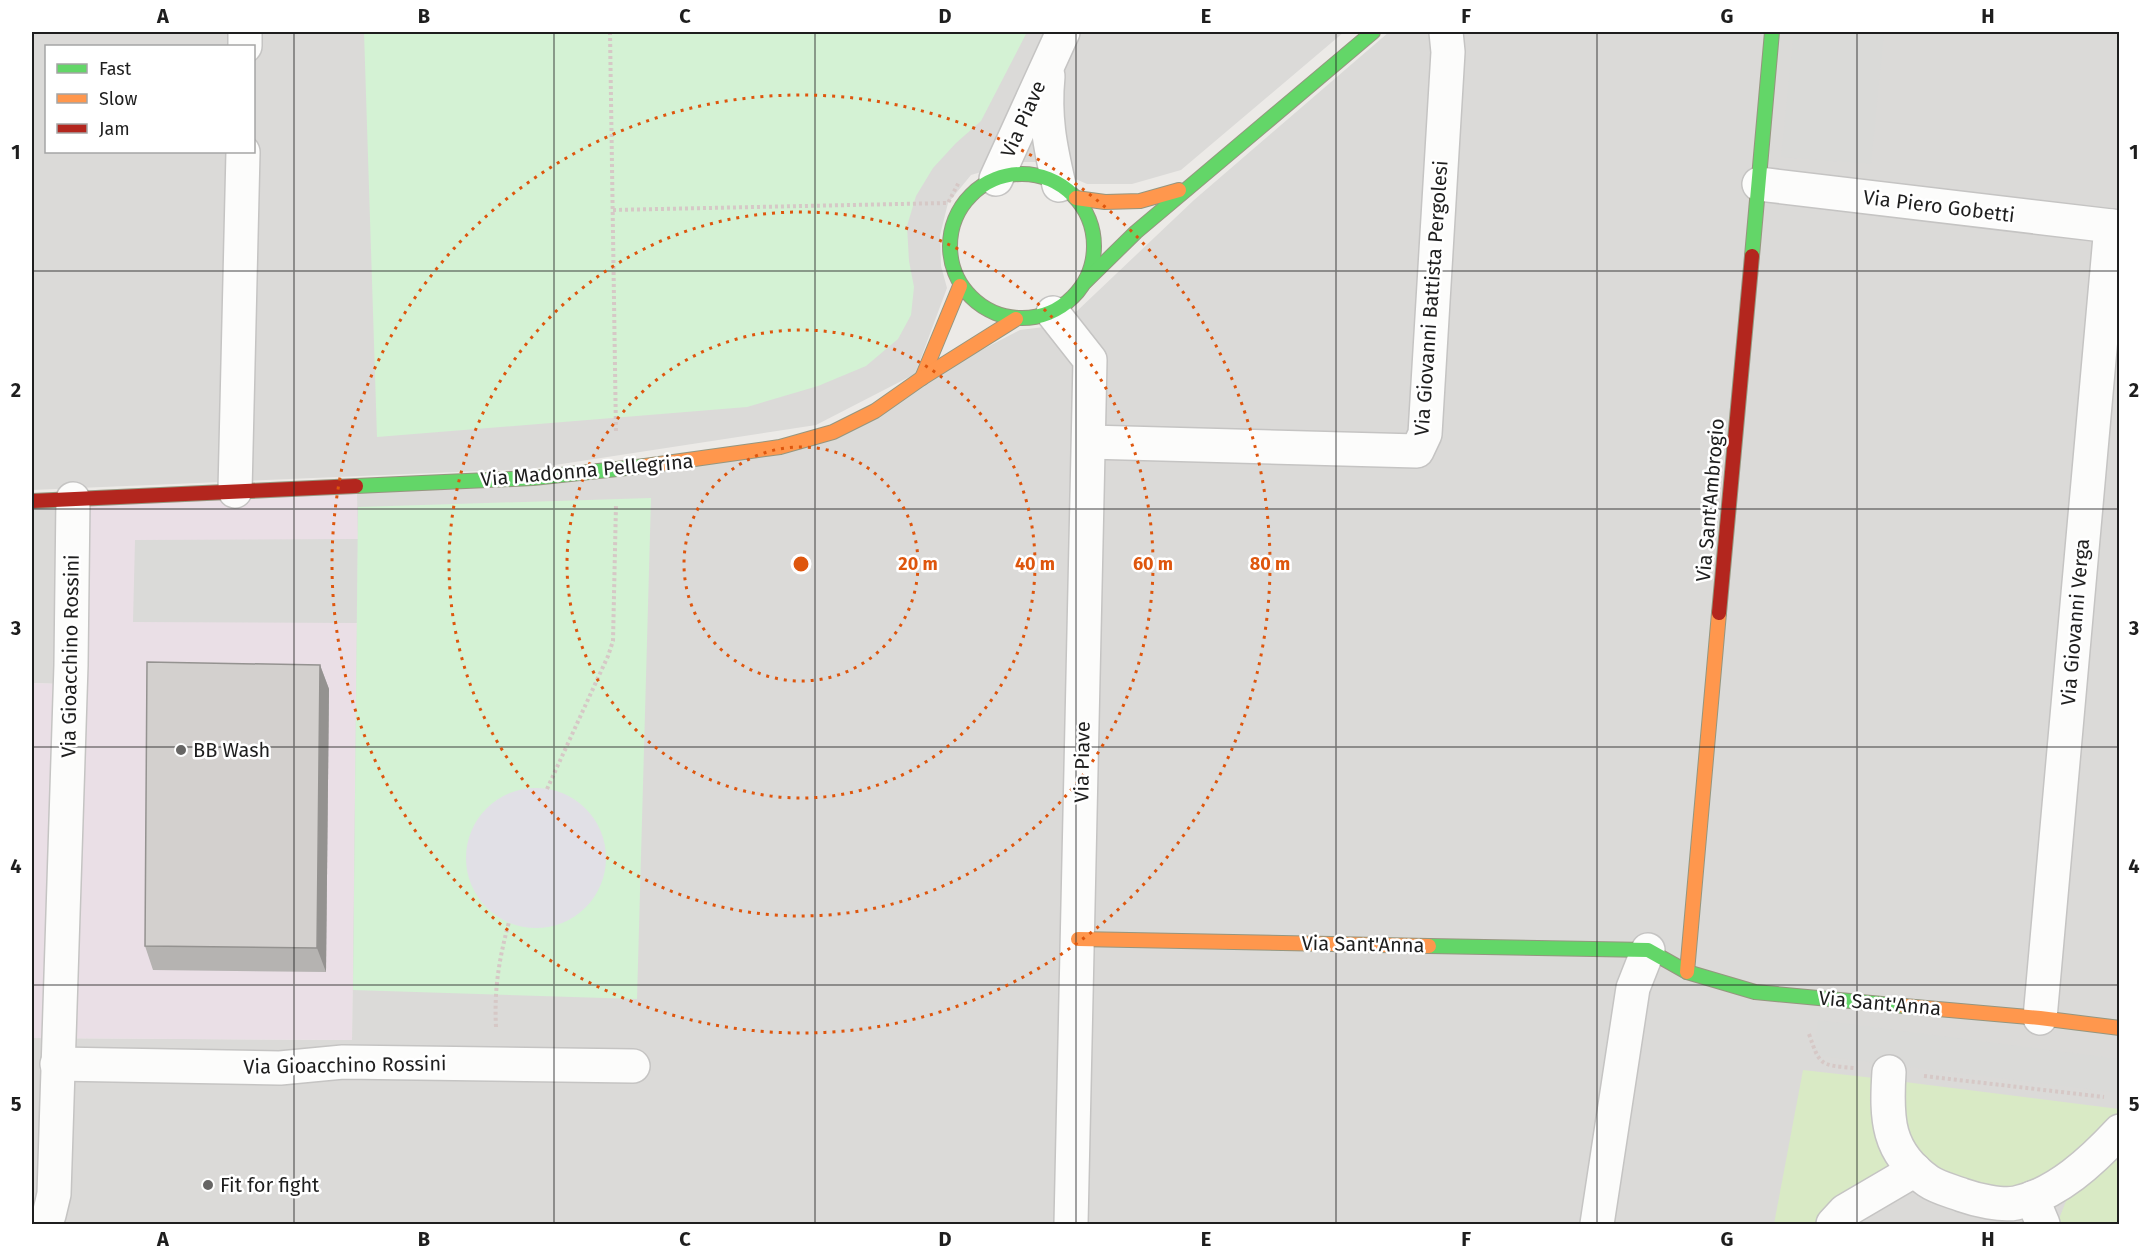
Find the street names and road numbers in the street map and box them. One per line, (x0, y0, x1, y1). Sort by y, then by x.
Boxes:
street label: Via Piave (995, 77, 1051, 161)
street label: Via Giovanni Battista Pergolesi (1409, 159, 1453, 437)
street label: Via Piero Gobetti (1862, 185, 2016, 227)
street label: Via Sant'Ambrogio (1691, 417, 1729, 583)
street label: Via Madonna Pellegrina (480, 449, 694, 491)
street label: Via Giovanni Verga (2056, 538, 2094, 706)
street label: Via Gioacchino Rossini (56, 554, 84, 758)
street label: Via Piave (1069, 721, 1095, 803)
street label: Via Sant'Anna (1301, 931, 1425, 957)
street label: Via Sant'Anna (1818, 986, 1942, 1020)
street label: Via Gioacchino Rossini (243, 1051, 447, 1079)

